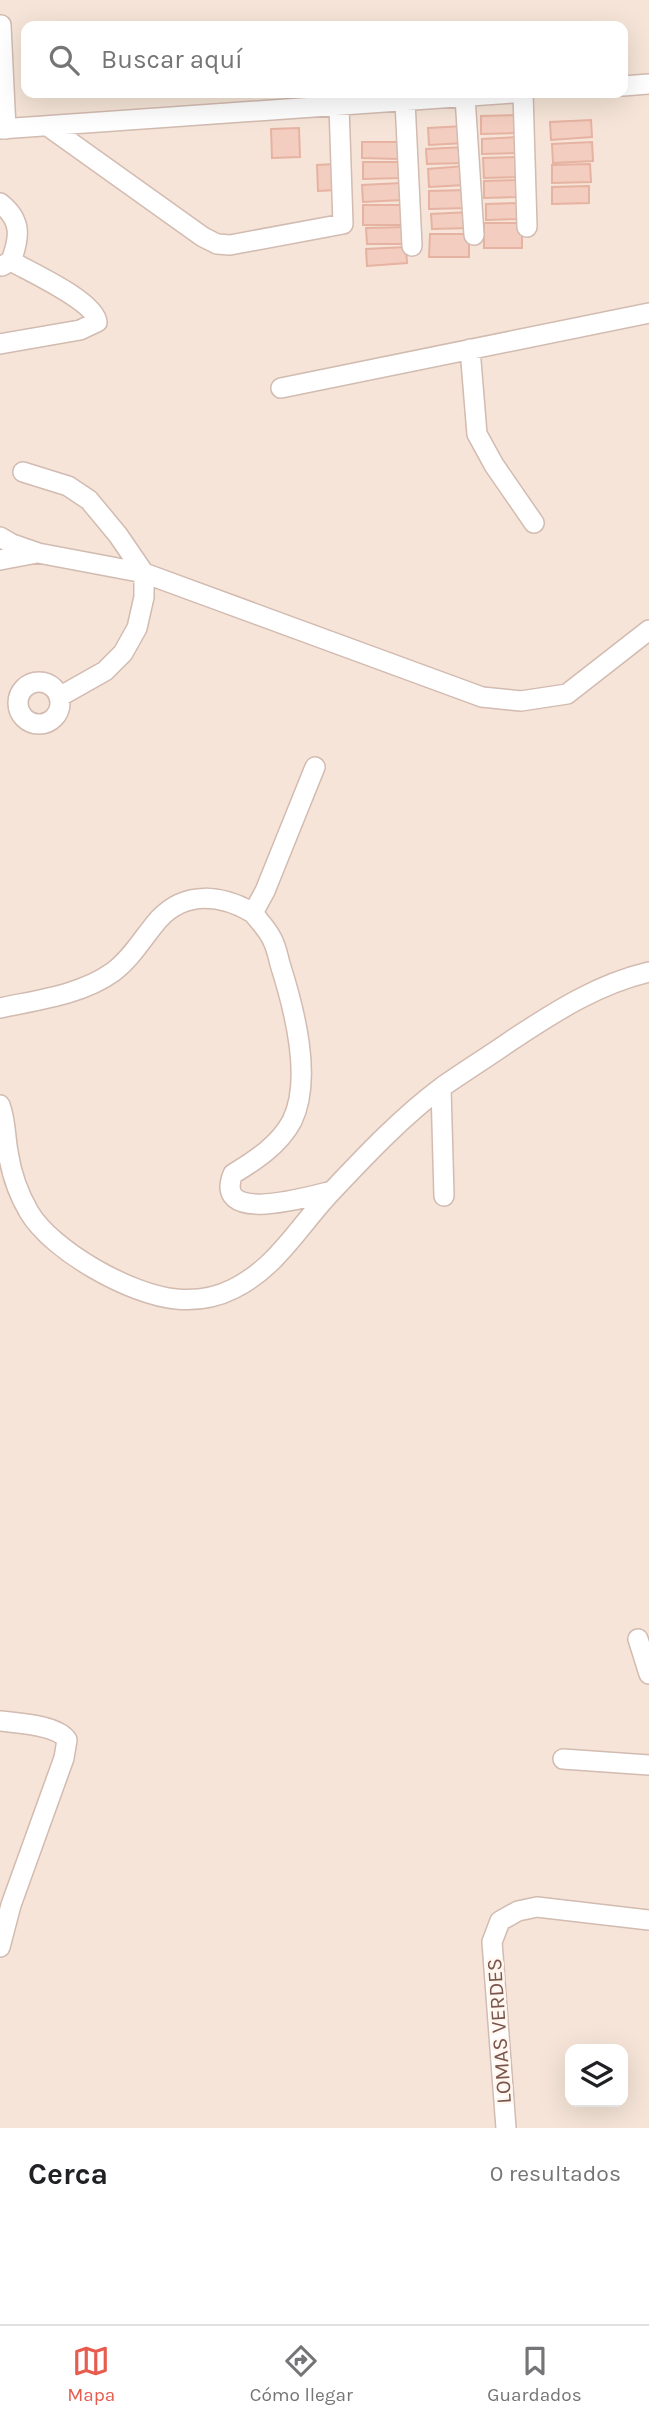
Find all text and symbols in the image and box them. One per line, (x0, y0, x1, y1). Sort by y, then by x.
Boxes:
search box (21, 21, 628, 98)
icon: search (45, 41, 83, 79)
text: Buscar aquí (101, 44, 243, 75)
street label: LOMAS VERDES (482, 1957, 516, 2105)
map controls (565, 2044, 628, 2107)
button: layers (565, 2044, 628, 2107)
text: Cerca (28, 2156, 108, 2192)
text: 0 resultados (490, 2160, 621, 2187)
tab: Mapa (67, 2342, 115, 2406)
tab: Cómo llegar (250, 2342, 353, 2406)
tab: Guardados (487, 2342, 582, 2406)

